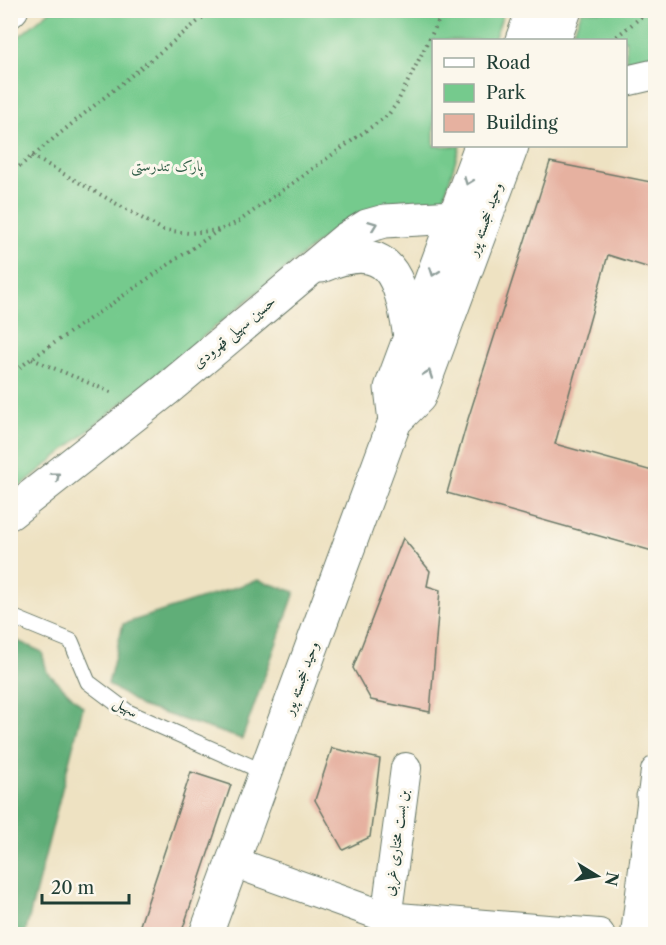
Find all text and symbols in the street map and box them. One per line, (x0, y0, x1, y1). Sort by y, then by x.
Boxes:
legend (432, 39, 627, 147)
text: Road (486, 52, 531, 74)
text: Park (486, 82, 527, 104)
text: Building (486, 112, 558, 134)
park label: پارک تندرستی (131, 156, 204, 177)
one-way arrow (462, 175, 475, 186)
street label: وحید خجسته پور (462, 179, 509, 261)
one-way arrow (367, 220, 378, 232)
one-way arrow (428, 266, 441, 277)
street label: حسین سهیلی قهرودی (188, 291, 281, 374)
one-way arrow (421, 369, 433, 380)
one-way arrow (50, 473, 61, 484)
street label: وحید خجسته پور (278, 638, 325, 720)
street label: سهیل (109, 692, 142, 723)
street label: بن بست مختاری غربی (379, 788, 414, 898)
north arrow (567, 846, 627, 906)
scale bar (42, 867, 129, 905)
text: N (601, 870, 623, 888)
text: 20 m (51, 877, 95, 899)

